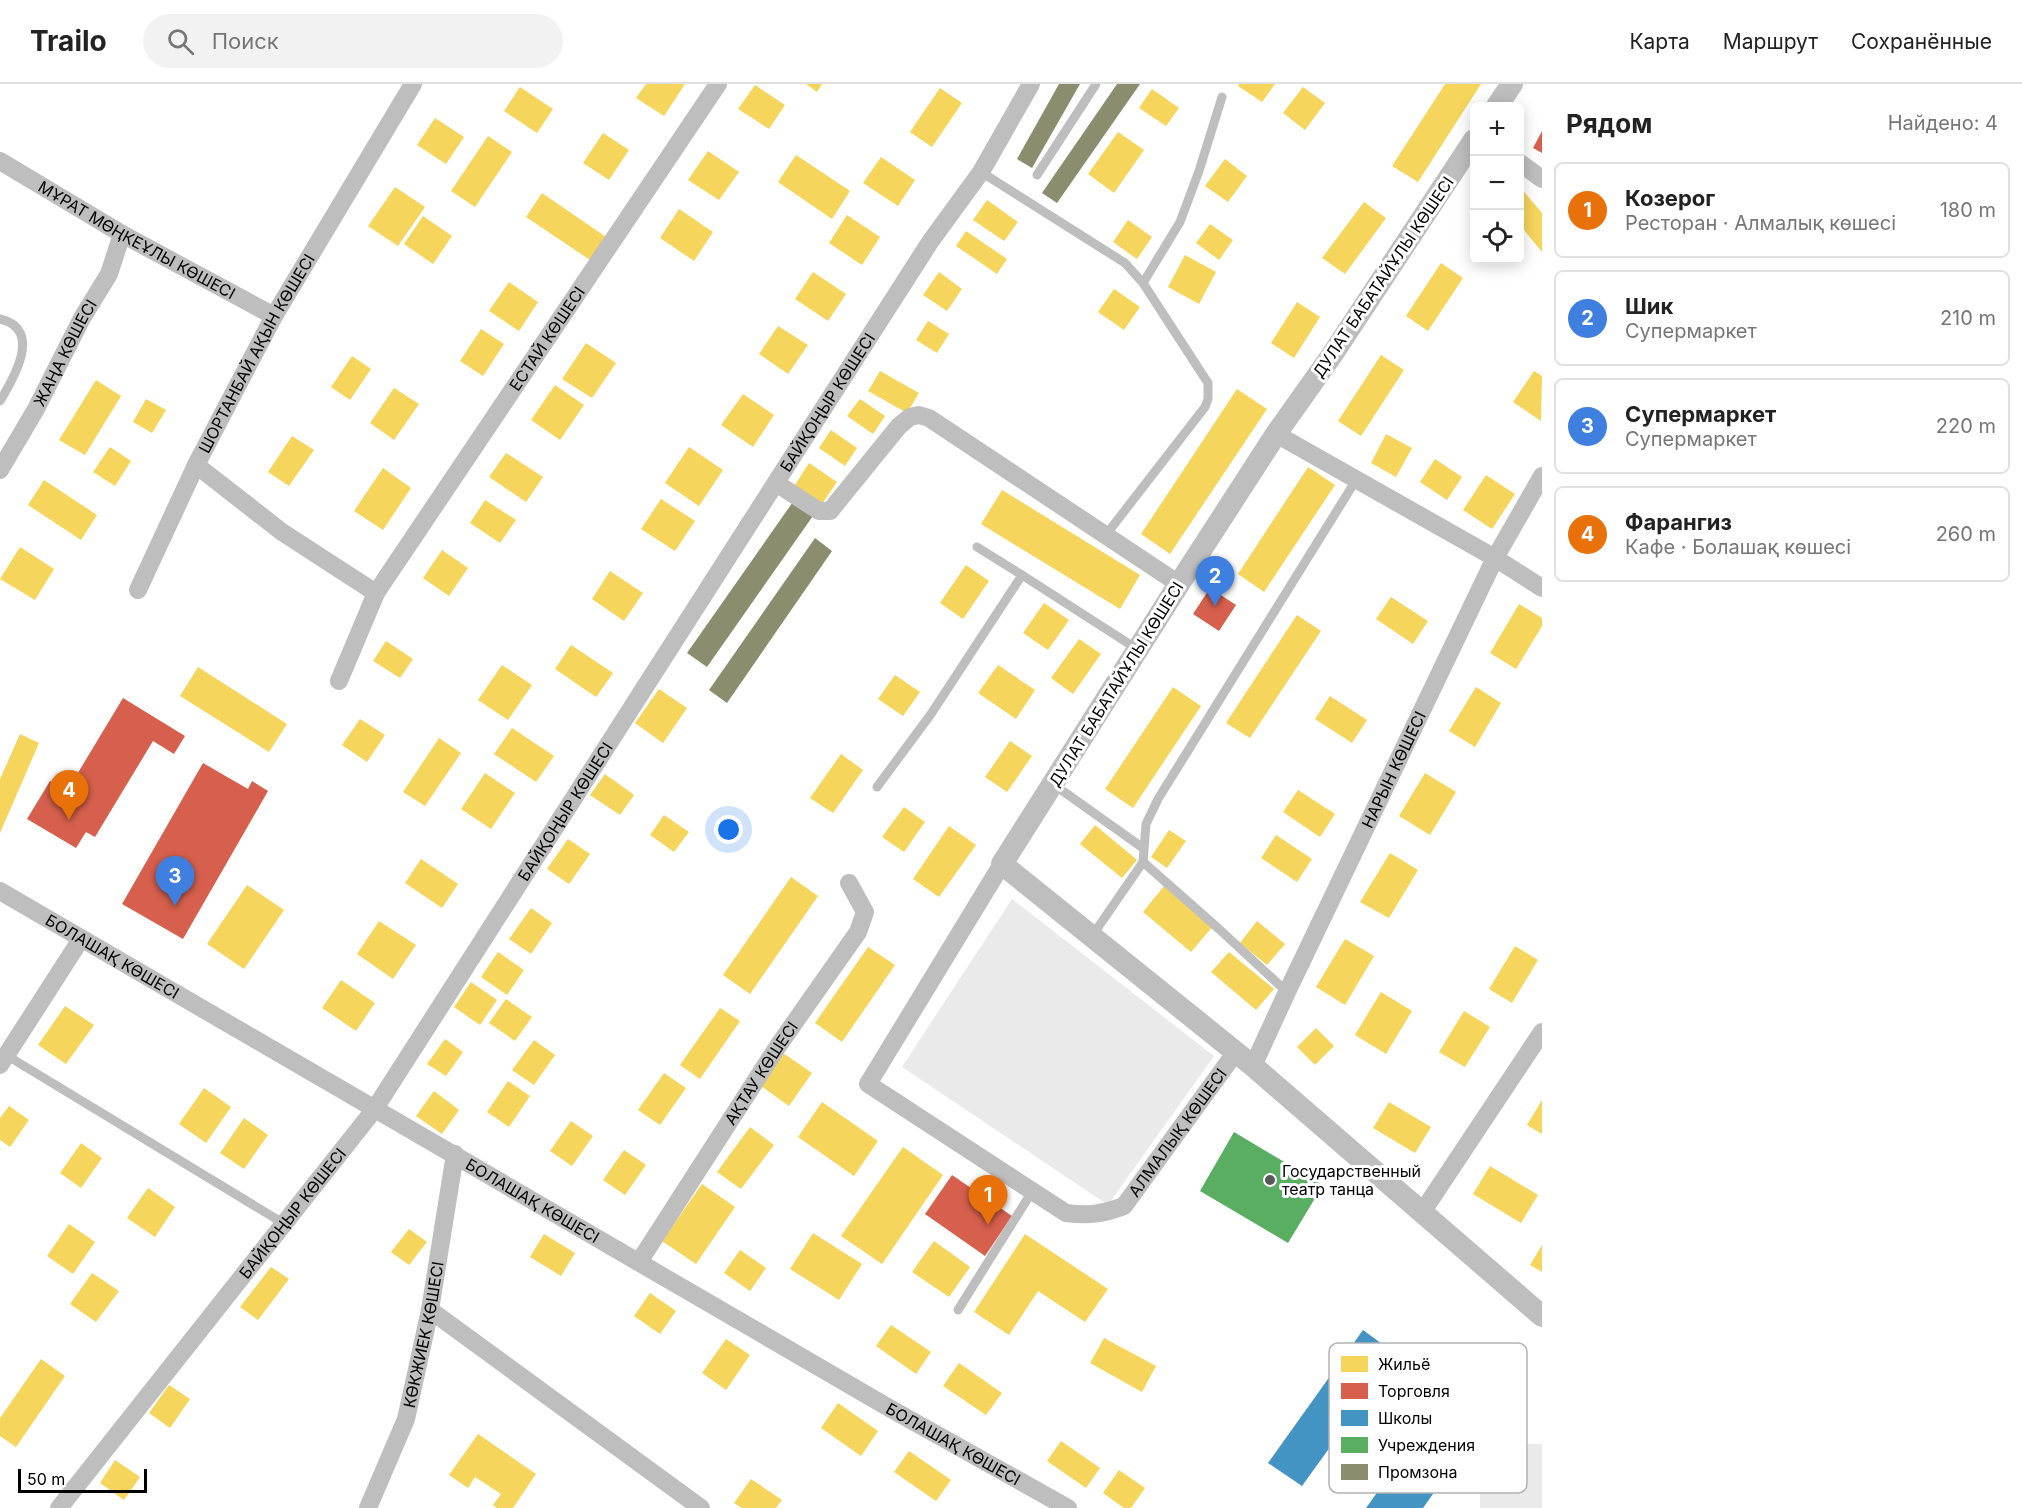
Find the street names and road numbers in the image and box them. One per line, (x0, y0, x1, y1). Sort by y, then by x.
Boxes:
street label: ДУЛАТ БАБАТАЙҰЛЫ КӨШЕСІ (1308, 173, 1458, 381)
street label: МҰРАТ МӨҢКЕҰЛЫ КӨШЕСІ (35, 176, 239, 303)
street label: ШОРТАНБАЙ АҚЫН КӨШЕСІ (194, 250, 319, 456)
street label: ЕСТАЙ КӨШЕСІ (505, 283, 589, 394)
street label: ЖАҢА КӨШЕСІ (29, 296, 101, 410)
street label: БАЙҚОҢЫР КӨШЕСІ (776, 329, 879, 475)
street label: ДУЛАТ БАБАТАЙҰЛЫ КӨШЕСІ (1044, 578, 1188, 790)
street label: НАРЫН КӨШЕСІ (1357, 708, 1430, 831)
street label: БАЙҚОҢЫР КӨШЕСІ (513, 738, 617, 885)
street label: БОЛАШАҚ КӨШЕСІ (42, 910, 183, 1003)
street label: АҚТАУ КӨШЕСІ (720, 1018, 802, 1128)
street label: АЛМАЛЫҚ КӨШЕСІ (1124, 1064, 1231, 1200)
street label: БАЙҚОҢЫР КӨШЕСІ (235, 1144, 350, 1282)
street label: БОЛАШАҚ КӨШЕСІ (462, 1154, 603, 1247)
street label: КӨКЖИЕК КӨШЕСІ (399, 1260, 448, 1410)
street label: БОЛАШАҚ КӨШЕСІ (882, 1398, 1024, 1489)

